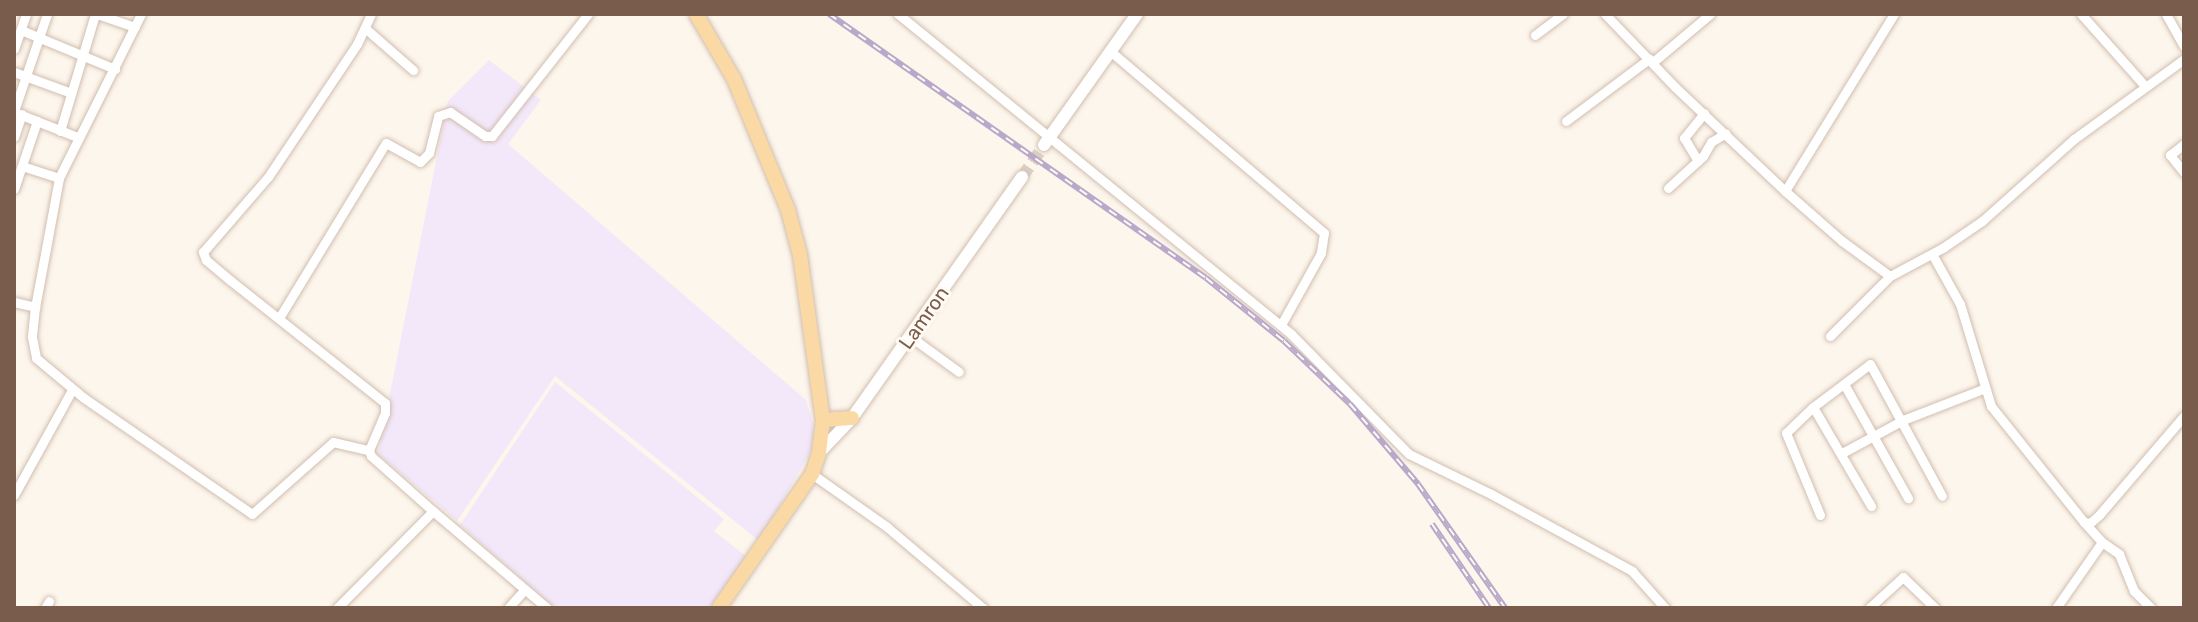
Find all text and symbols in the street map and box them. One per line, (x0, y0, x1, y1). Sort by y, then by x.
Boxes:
street label: Lamron (894, 282, 954, 354)

